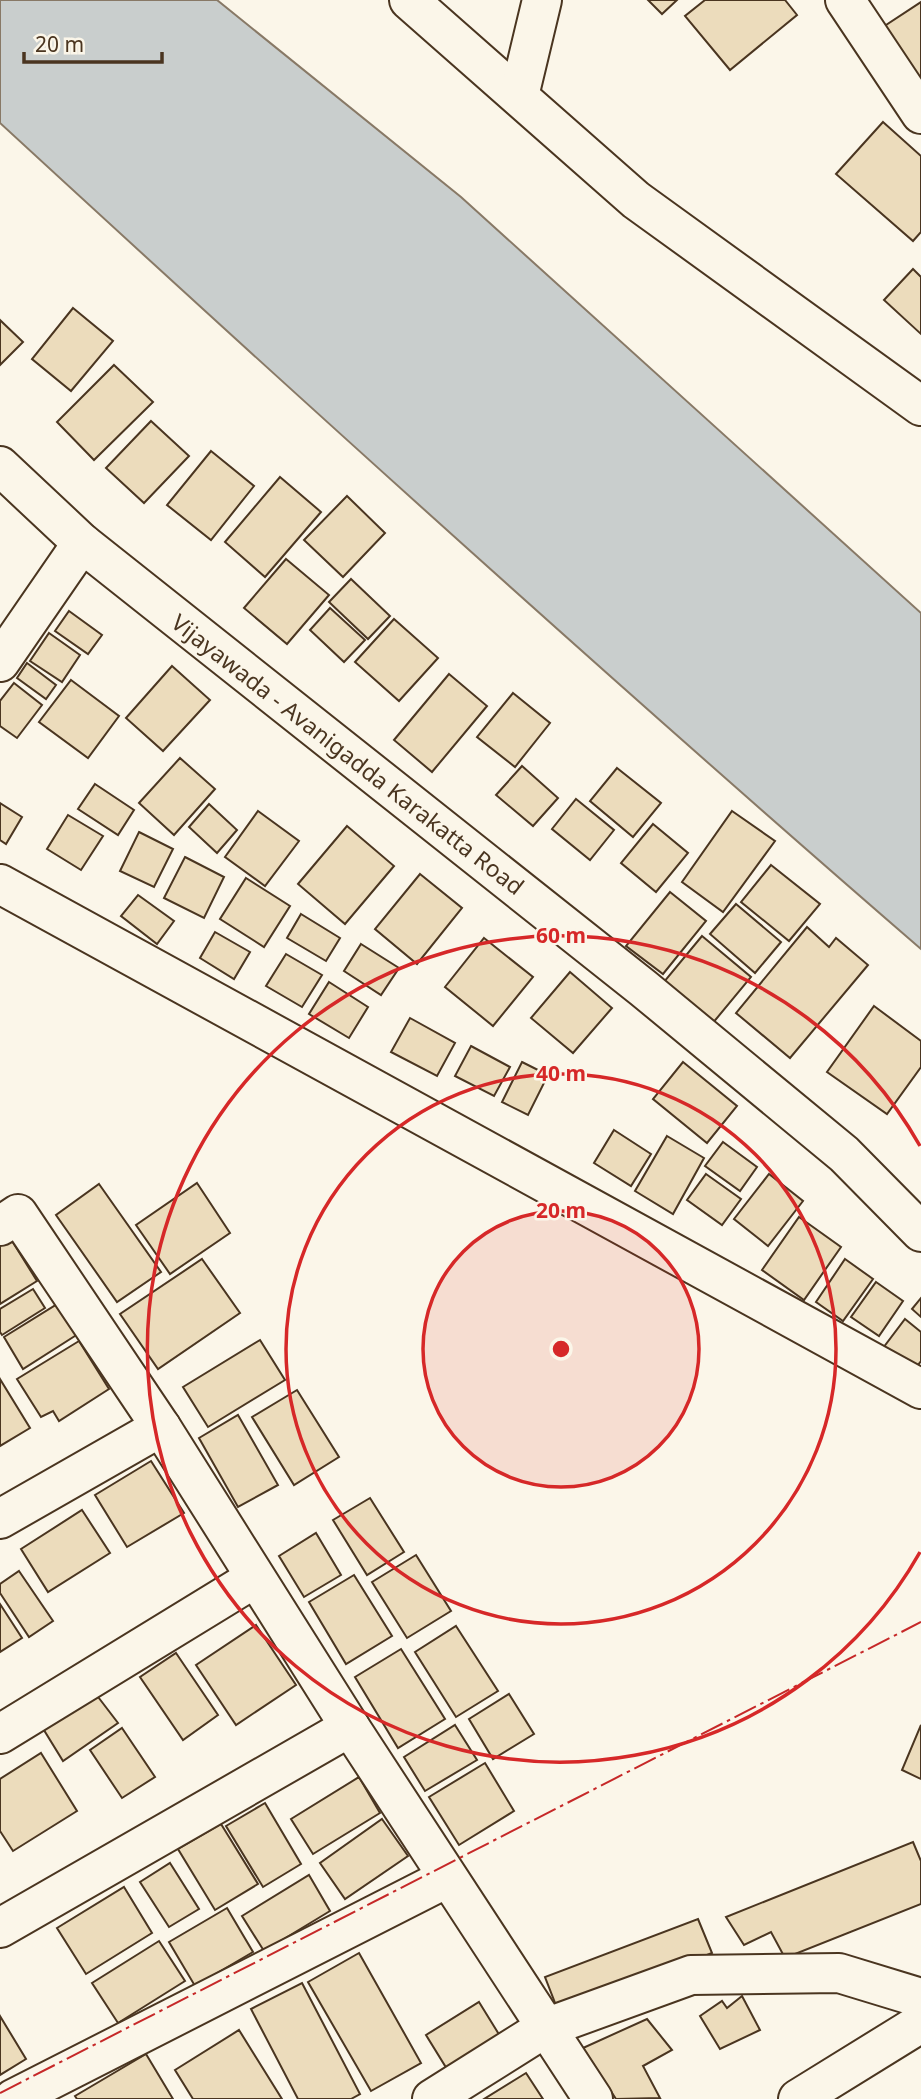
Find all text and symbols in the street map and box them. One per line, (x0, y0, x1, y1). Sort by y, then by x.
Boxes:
scale bar (24, 21, 163, 65)
text: 20 m (35, 30, 84, 58)
street label: Vijayawada - Avanigadda Karakatta Road (165, 606, 531, 902)
text: 60 m (536, 921, 586, 949)
text: 40 m (536, 1059, 586, 1087)
text: 20 m (536, 1196, 586, 1224)
centre of rings (549, 1337, 573, 1361)

